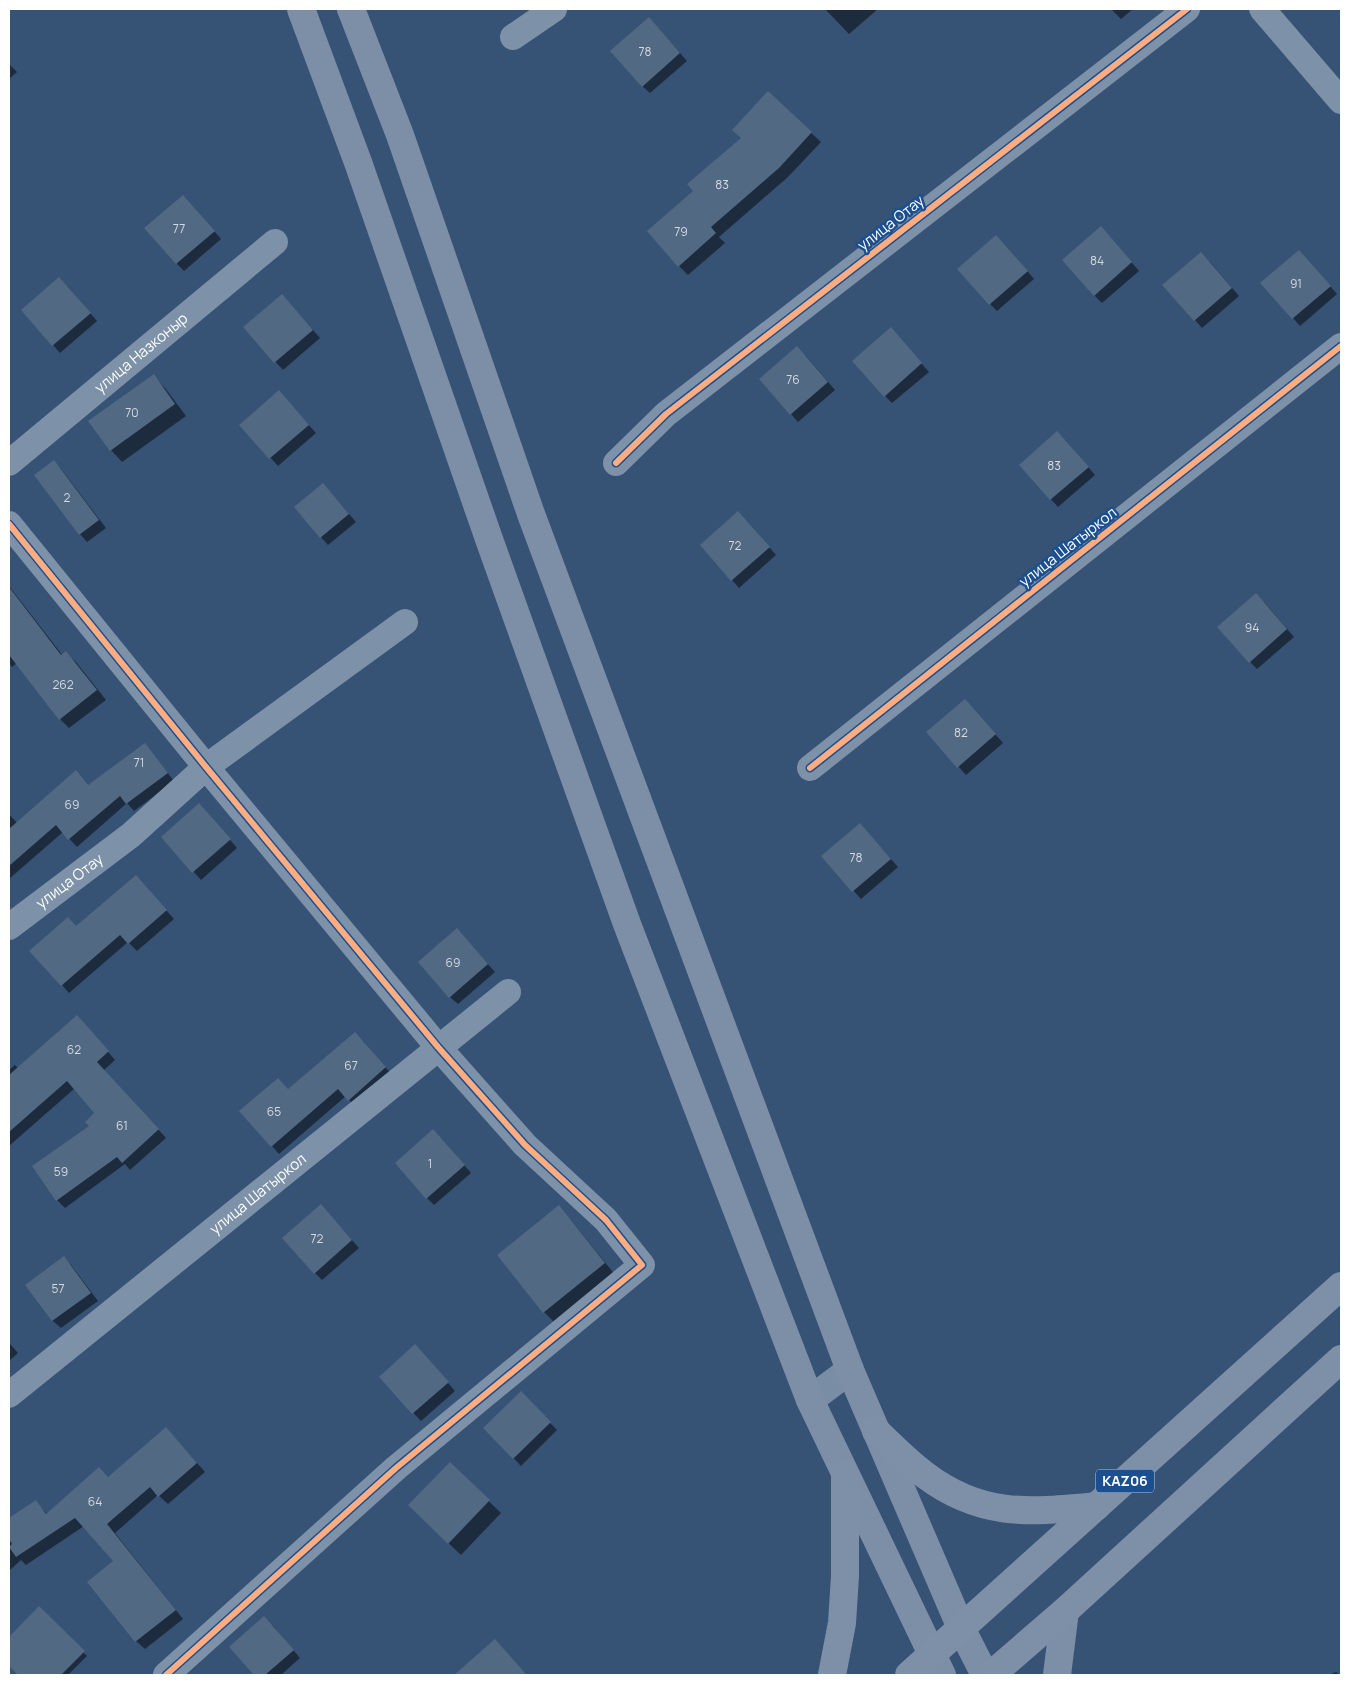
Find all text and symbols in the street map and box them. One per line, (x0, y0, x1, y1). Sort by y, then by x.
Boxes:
house number: 78 (639, 43, 652, 60)
house number: 83 (715, 176, 729, 193)
street label: улица Отау (853, 190, 928, 255)
house number: 77 (173, 220, 185, 237)
house number: 79 (674, 223, 688, 240)
house number: 84 (1090, 252, 1104, 269)
house number: 91 (1290, 275, 1302, 292)
street label: улица Назконыр (90, 308, 192, 398)
house number: 76 (786, 371, 800, 388)
house number: 70 (125, 404, 139, 421)
house number: 83 (1047, 457, 1061, 474)
house number: 2 (64, 489, 71, 506)
street label: улица Шатыркол (1014, 502, 1121, 591)
house number: 72 (729, 537, 742, 554)
house number: 94 (1245, 619, 1259, 636)
house number: 262 (52, 676, 74, 693)
house number: 82 (954, 724, 968, 741)
house number: 71 (134, 754, 144, 771)
house number: 69 (65, 796, 79, 813)
street label: улица Отау (31, 849, 107, 913)
house number: 78 (850, 849, 863, 866)
house number: 69 (446, 954, 460, 971)
house number: 62 (67, 1041, 81, 1058)
house number: 67 (344, 1057, 358, 1074)
house number: 65 (267, 1103, 281, 1120)
house number: 61 (116, 1117, 128, 1134)
street label: улица Шатыркол (205, 1148, 310, 1239)
house number: 1 (428, 1155, 432, 1172)
house number: 59 (54, 1163, 68, 1180)
house number: 72 (311, 1230, 324, 1247)
house number: 57 (52, 1280, 64, 1297)
road number: KАZ06 (1096, 1470, 1154, 1492)
house number: 64 (88, 1493, 102, 1510)

